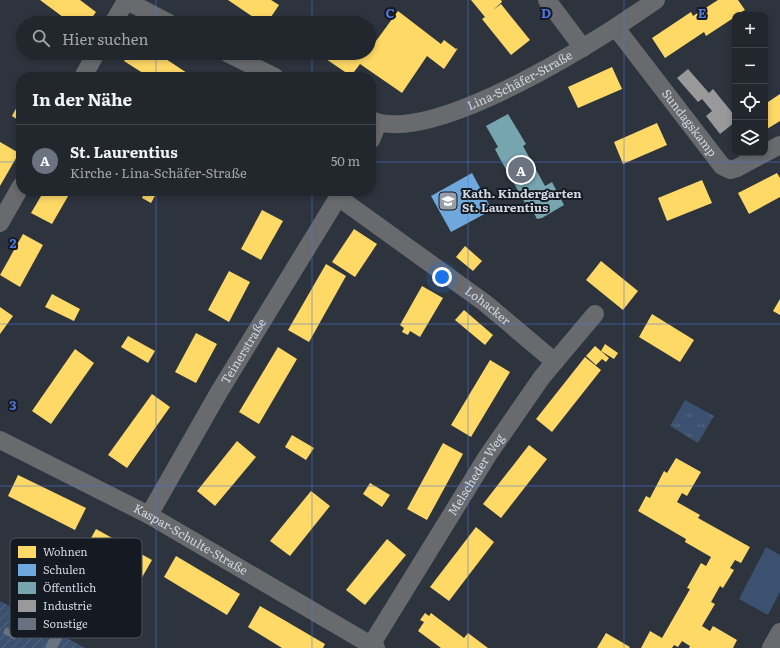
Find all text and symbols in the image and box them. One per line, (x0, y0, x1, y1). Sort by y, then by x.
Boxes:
text: C (385, 3, 395, 22)
text: D (541, 3, 551, 22)
text: E (698, 3, 707, 22)
map controls (732, 12, 768, 156)
button: + (732, 12, 768, 48)
search box (16, 16, 376, 60)
icon: search (30, 27, 52, 49)
text: Hier suchen (62, 27, 148, 50)
street label: Lina-Schäfer-Straße (464, 46, 576, 114)
button: − (732, 48, 768, 84)
button: locate (732, 84, 768, 120)
street label: Sundagskamp (658, 85, 722, 160)
text: In der Nähe (32, 86, 132, 111)
button: layers (732, 120, 768, 156)
text: St. Laurentius (70, 140, 178, 163)
text: A (40, 151, 50, 170)
text: 50 m (331, 151, 360, 170)
pin: A (508, 155, 534, 185)
text: Kirche · Lina-Schäfer-Straße (70, 163, 247, 182)
place label: Kath. Kindergarten St. Laurentius (462, 184, 582, 216)
school or university icon: Kath. Kindergarten St. Laurentius (437, 190, 459, 212)
text: 2 (10, 233, 17, 252)
your location (432, 267, 452, 287)
street label: Lohacker (462, 281, 515, 329)
street label: Teinerstraße (216, 315, 270, 387)
text: 3 (9, 395, 17, 414)
street label: Melscheder Weg (443, 430, 508, 519)
street label: Kaspar-Schulte-Straße (131, 499, 251, 579)
legend (10, 538, 142, 638)
text: Wohnen (43, 543, 88, 559)
text: Schulen (43, 561, 85, 577)
text: Öffentlich (43, 579, 96, 595)
text: Industrie (43, 597, 92, 613)
text: Sonstige (43, 615, 88, 631)

